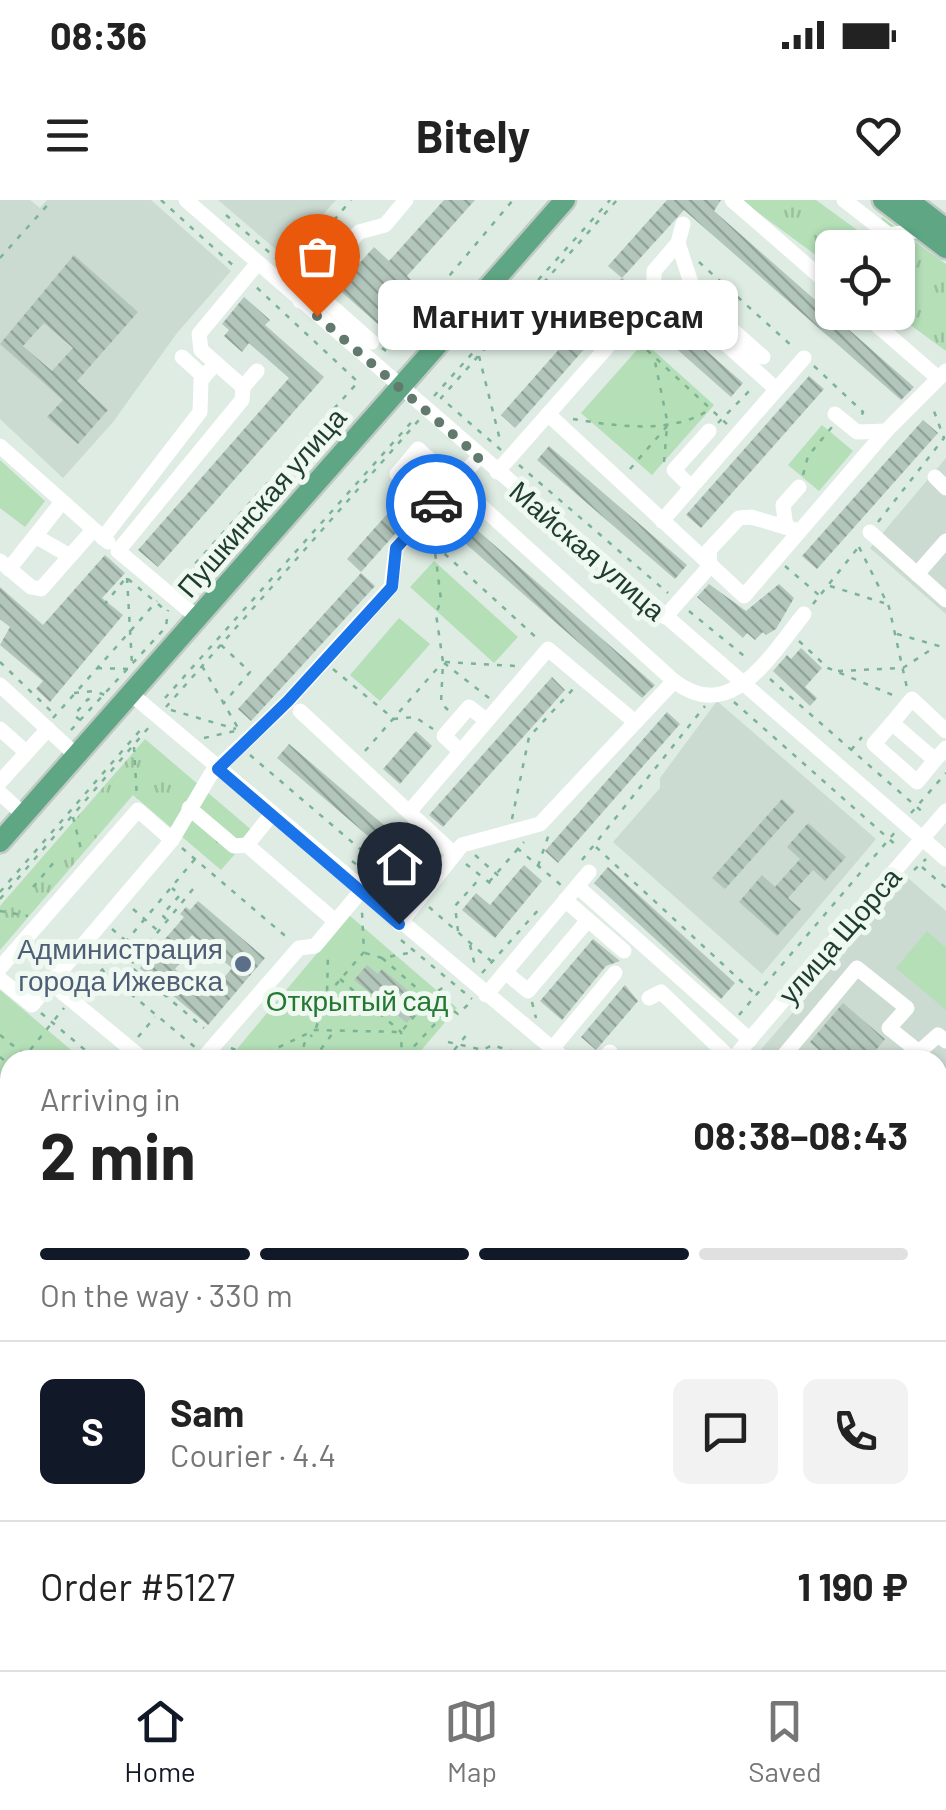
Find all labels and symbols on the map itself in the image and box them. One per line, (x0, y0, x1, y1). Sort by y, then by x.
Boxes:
pin (275, 214, 360, 317)
callout: Магнит универсам (377, 281, 737, 351)
street label: Пушкинская улица (169, 400, 353, 604)
courier (386, 454, 486, 554)
street label: Майская улица (503, 473, 673, 627)
pin (357, 822, 442, 925)
street label: улица Щорса (771, 860, 908, 1010)
place label: Администрация города Ижевска (17, 931, 223, 997)
marker: Администрация города Ижевска (232, 953, 254, 975)
park label: Открытый сад (266, 983, 448, 1017)

